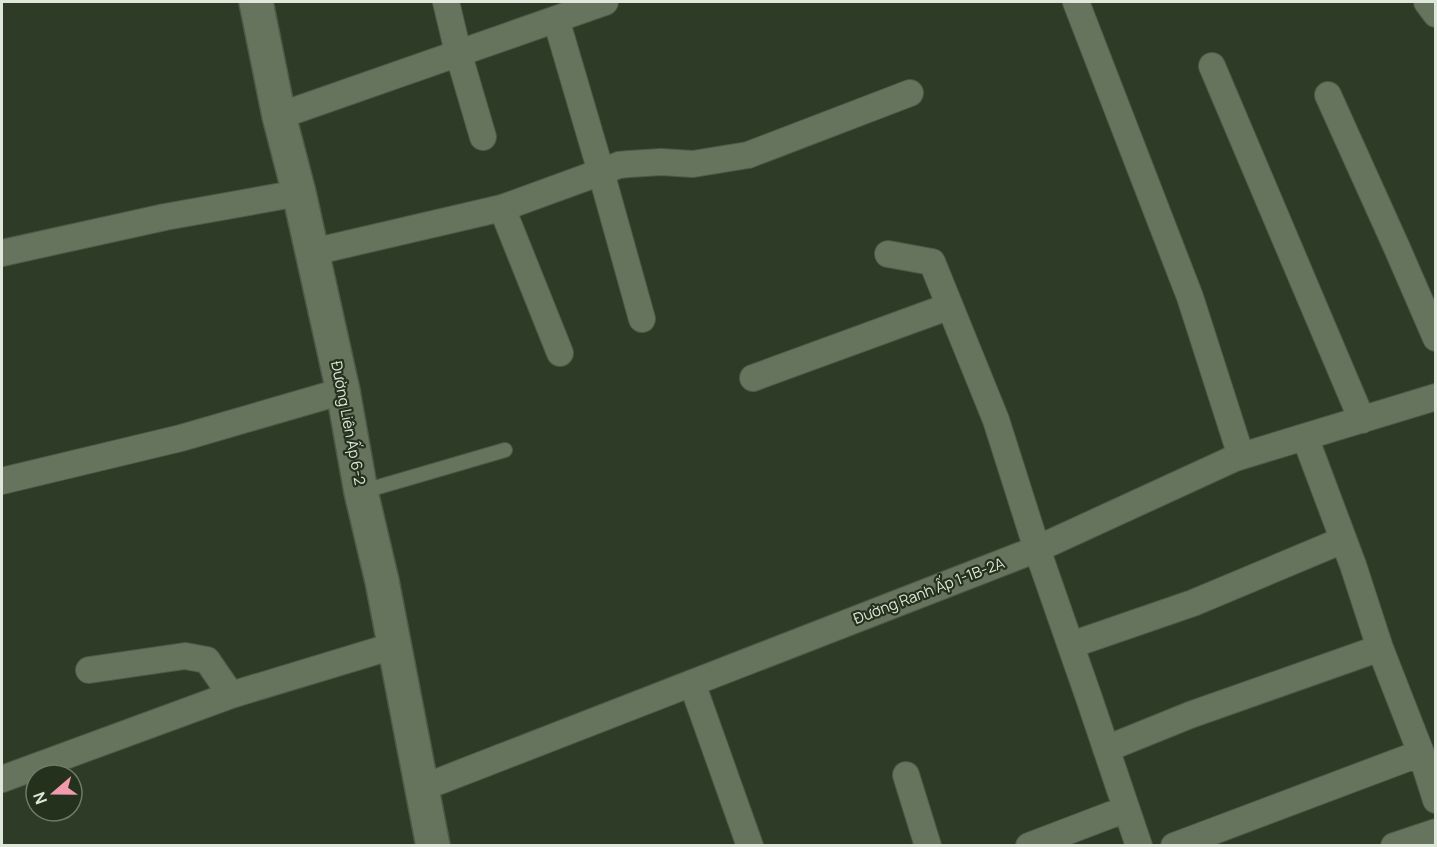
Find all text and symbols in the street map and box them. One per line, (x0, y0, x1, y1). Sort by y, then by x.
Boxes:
street label: Đường Liên Ấp 6-2 (326, 359, 371, 487)
street label: Đường Ranh Ấp 1-1B-2A (850, 552, 1008, 629)
north arrow (24, 763, 84, 823)
text: N (28, 789, 52, 807)

